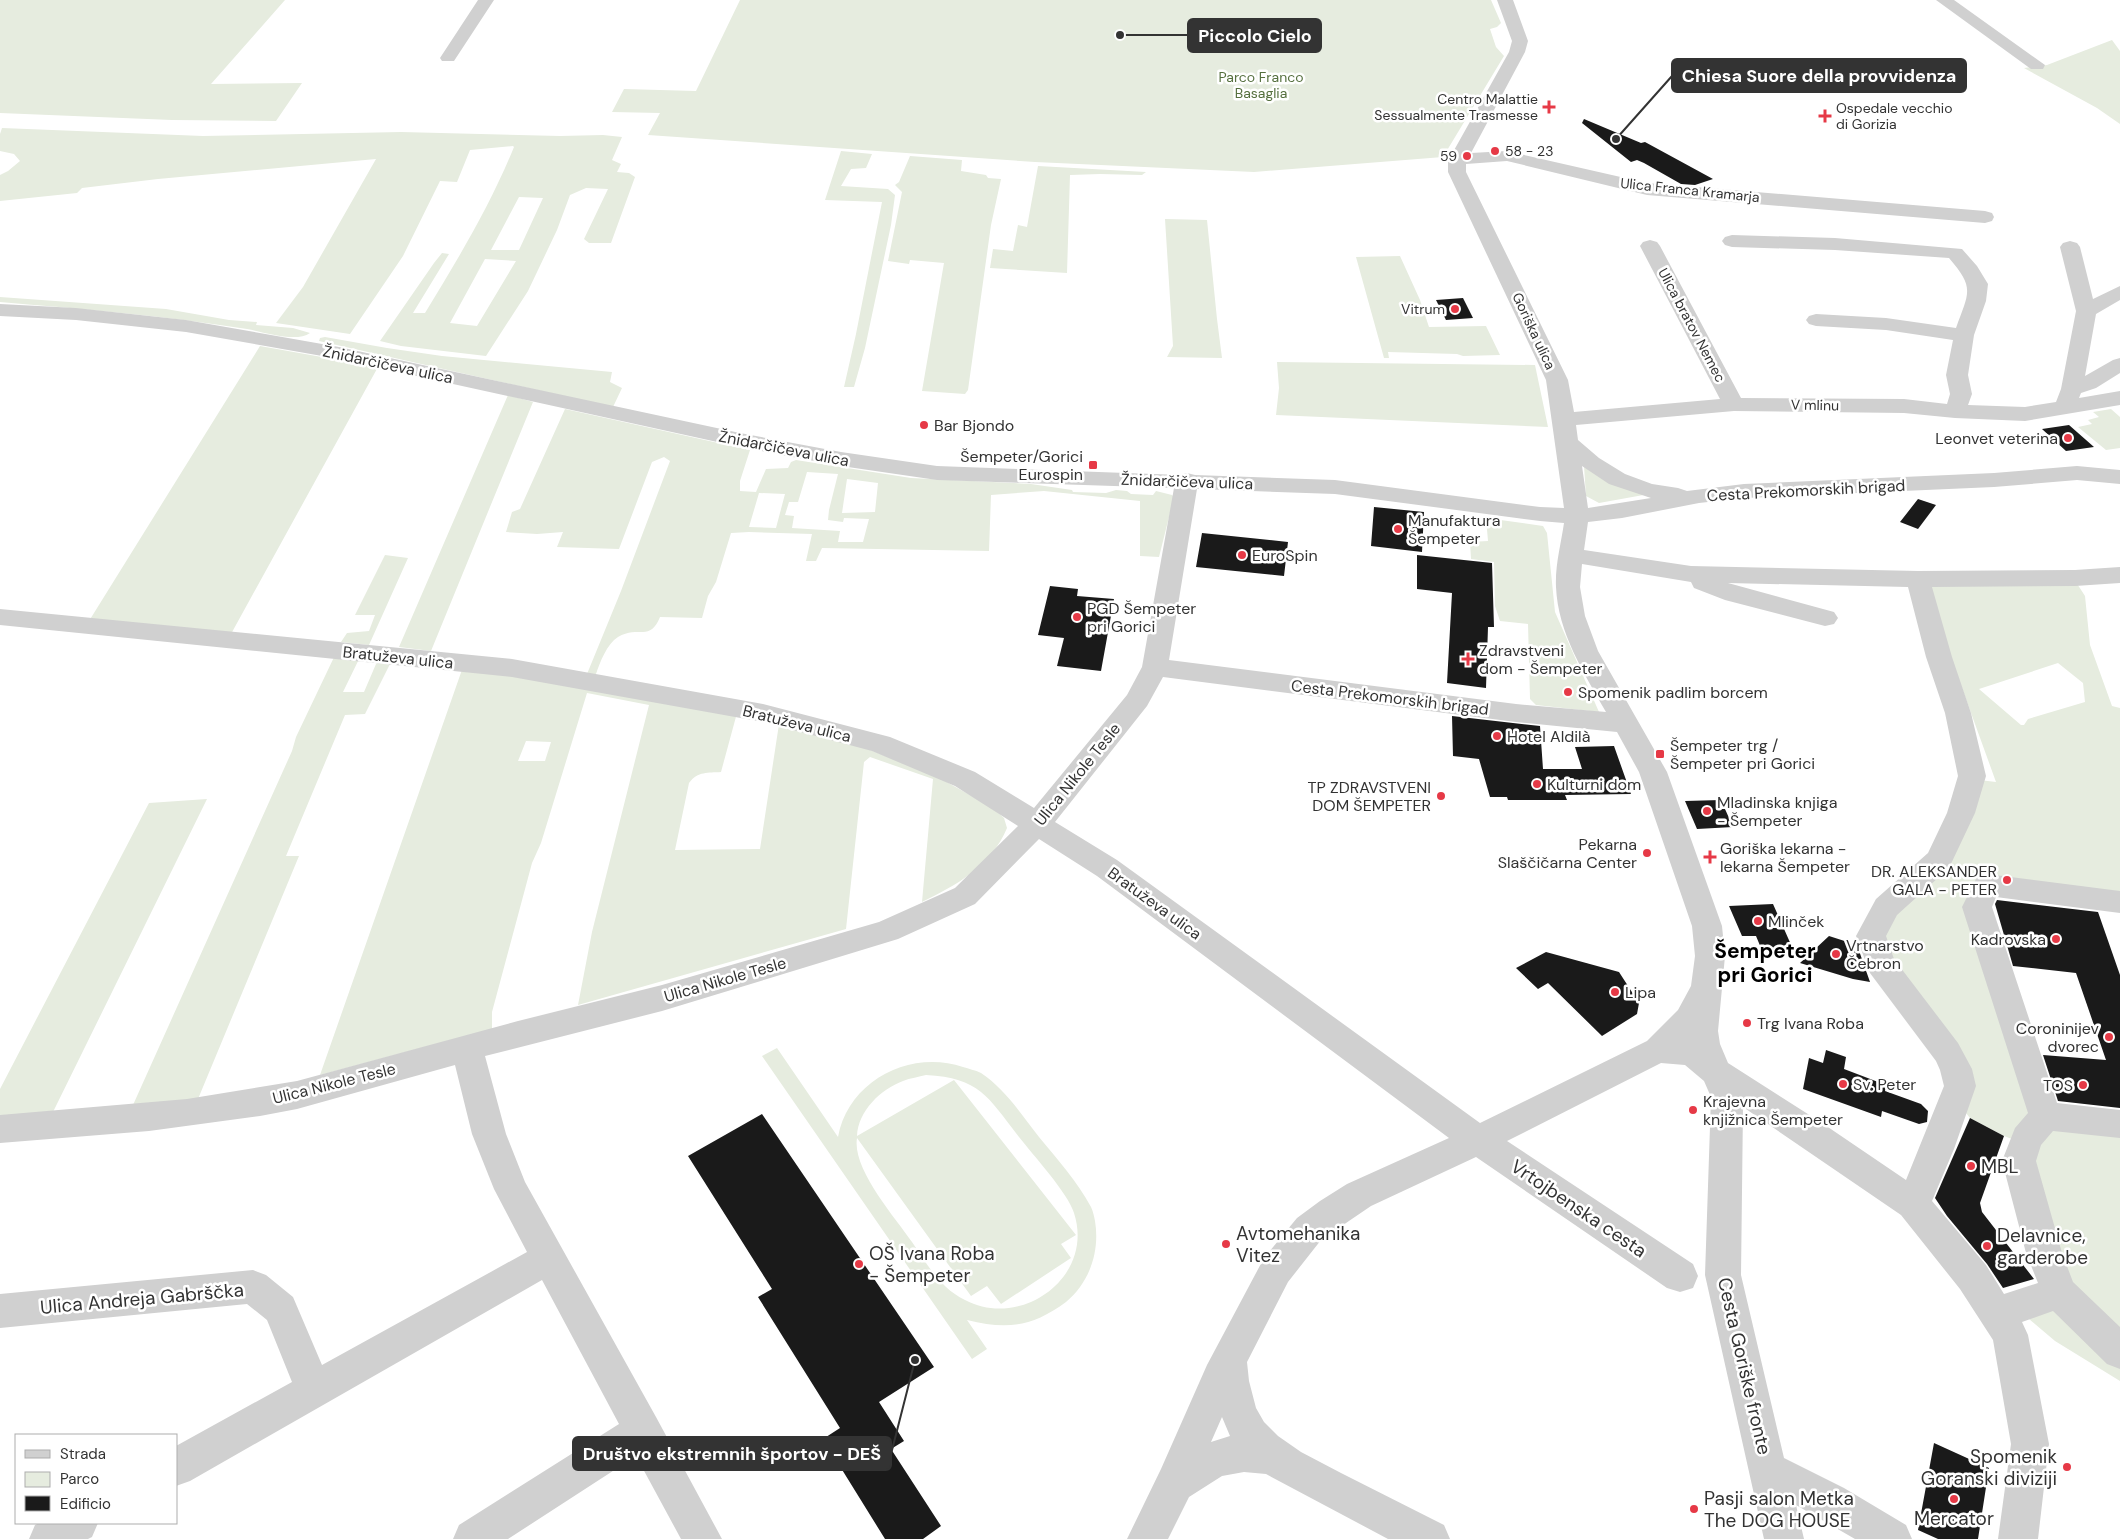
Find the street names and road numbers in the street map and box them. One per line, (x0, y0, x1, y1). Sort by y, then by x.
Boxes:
street label: Ulica Franca Kramarja (1619, 174, 1761, 206)
street label: Ulica bratov Nemec (1654, 265, 1730, 385)
street label: Goriška ulica (1508, 290, 1560, 372)
street label: Žnidarčičeva ulica (321, 340, 455, 389)
street label: V mlinu (1791, 396, 1839, 414)
street label: Žnidarčičeva ulica (717, 426, 851, 471)
street label: Žnidarčičeva ulica (1120, 469, 1253, 494)
street label: Cesta Prekomorskih brigad (1706, 475, 1906, 506)
street label: Bratuževa ulica (342, 641, 454, 674)
street label: Cesta Prekomorskih brigad (1290, 675, 1490, 720)
street label: Bratuževa ulica (740, 700, 853, 747)
street label: Ulica Nikole Tesle (1030, 719, 1125, 830)
street label: Bratuževa ulica (1104, 862, 1206, 945)
street label: Ulica Nikole Tesle (662, 952, 789, 1007)
street label: Ulica Nikole Tesle (270, 1058, 398, 1109)
street label: Vrtojbenska cesta (1506, 1154, 1652, 1263)
street label: Cesta Goriške fronte (1712, 1275, 1777, 1457)
street label: Ulica Andreja Gabrščka (39, 1277, 245, 1320)

